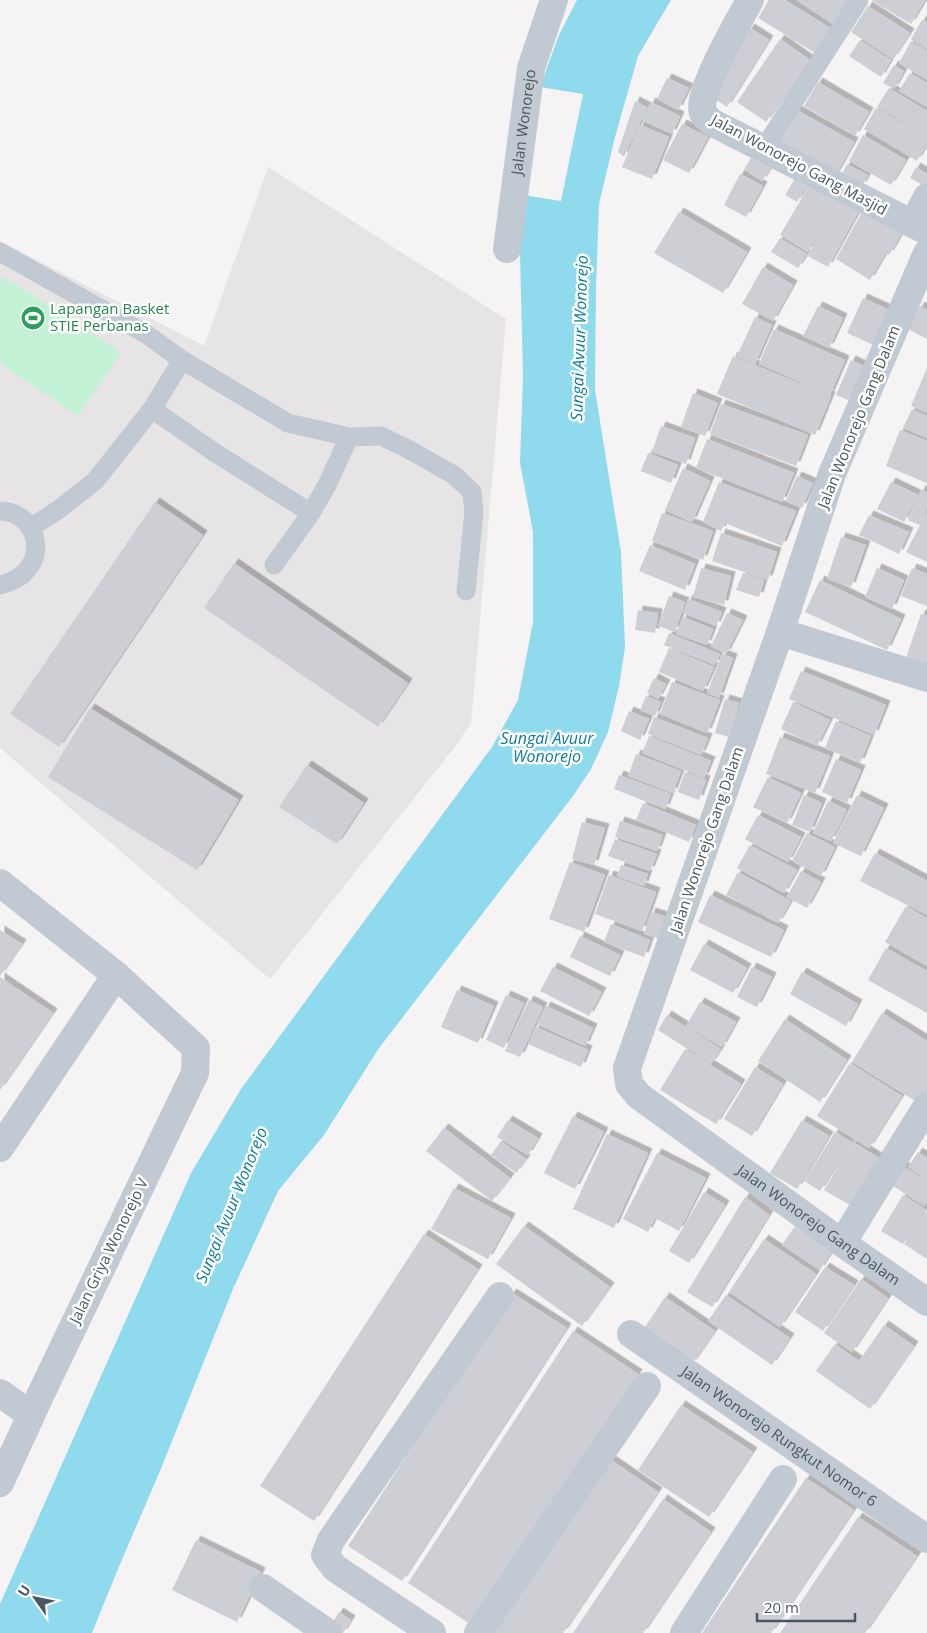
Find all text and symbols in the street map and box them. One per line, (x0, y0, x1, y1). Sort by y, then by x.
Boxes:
street label: Jalan Wonorejo (506, 68, 540, 178)
street label: Jalan Wonorejo Gang Masjid (706, 108, 891, 219)
water label: Sungai Avuur Wonorejo (565, 255, 593, 421)
place label: Lapangan Basket STIE Perbanas (50, 298, 169, 335)
sports icon: Lapangan Basket STIE Perbanas (20, 305, 46, 331)
street label: Jalan Wonorejo Gang Dalam (811, 322, 904, 513)
water label: Sungai Avuur Wonorejo (500, 727, 594, 767)
street label: Jalan Wonorejo Gang Dalam (664, 744, 747, 937)
water label: Sungai Avuur Wonorejo (190, 1124, 272, 1286)
street label: Jalan Wonorejo Gang Dalam (732, 1158, 905, 1290)
street label: Jalan Griya Wonorejo V (63, 1174, 152, 1328)
street label: Jalan Wonorejo Rungkut Nomor 6 (676, 1360, 881, 1511)
north arrow (10, 1573, 60, 1623)
text: U (13, 1581, 35, 1600)
scale bar (757, 1590, 854, 1622)
text: 20 m (764, 1597, 799, 1617)

